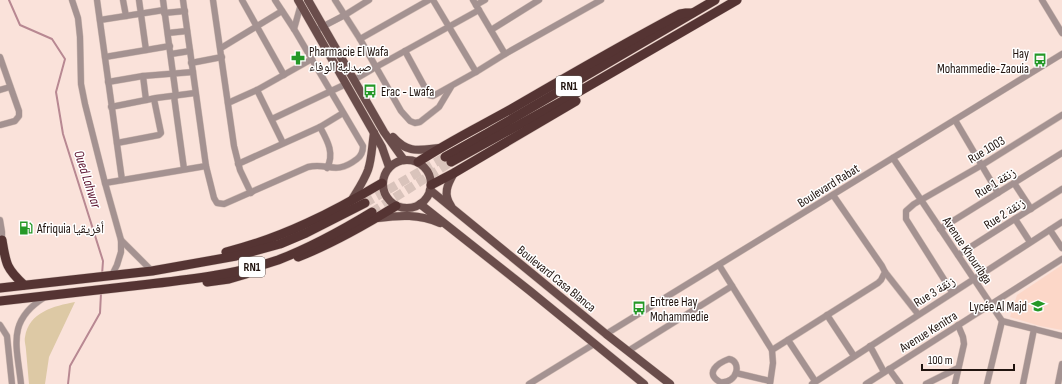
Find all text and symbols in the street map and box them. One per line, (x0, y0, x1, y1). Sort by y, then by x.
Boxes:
place label: Pharmacie El Wafa صيدلية الوفاء (309, 44, 389, 75)
place label: Hay Mohammedie-Zaouia (937, 46, 1029, 77)
pharmacy icon: Pharmacie El Wafa صيدلية الوفاء (290, 50, 306, 66)
bus stop icon: Hay Mohammedie-Zaouia (1032, 52, 1048, 68)
road number: RN1 (556, 76, 582, 96)
bus stop icon: Erac - Lwafa (362, 83, 378, 99)
place label: Erac - Lwafa (381, 84, 434, 100)
street label: Rue 1003 (965, 133, 1008, 167)
water label: Oued Lahwar (70, 148, 105, 211)
street label: Boulevard Rabat (795, 160, 863, 211)
street label: Rue 1 زنقة (972, 164, 1019, 202)
street label: Rue 2 زنقة (981, 195, 1028, 233)
street label: Avenue Khouribga (938, 213, 996, 287)
fuel station icon: Afriquia أفريقيا (18, 220, 34, 236)
place label: Afriquia أفريقيا (36, 221, 104, 237)
street label: Boulevard Casa Blanca (514, 242, 599, 315)
road number: RN1 (239, 257, 265, 277)
street label: Rue 3 زنقة (911, 273, 958, 311)
place label: Entree Hay Mohammedie (650, 294, 709, 325)
school or university icon: Lycée Al Majd (1030, 298, 1046, 314)
place label: Lycée Al Majd (969, 299, 1027, 315)
bus stop icon: Entree Hay Mohammedie (631, 300, 647, 316)
street label: Avenue Kenitra (896, 308, 960, 356)
scale bar (922, 346, 1014, 372)
text: 100 m (928, 353, 953, 368)

